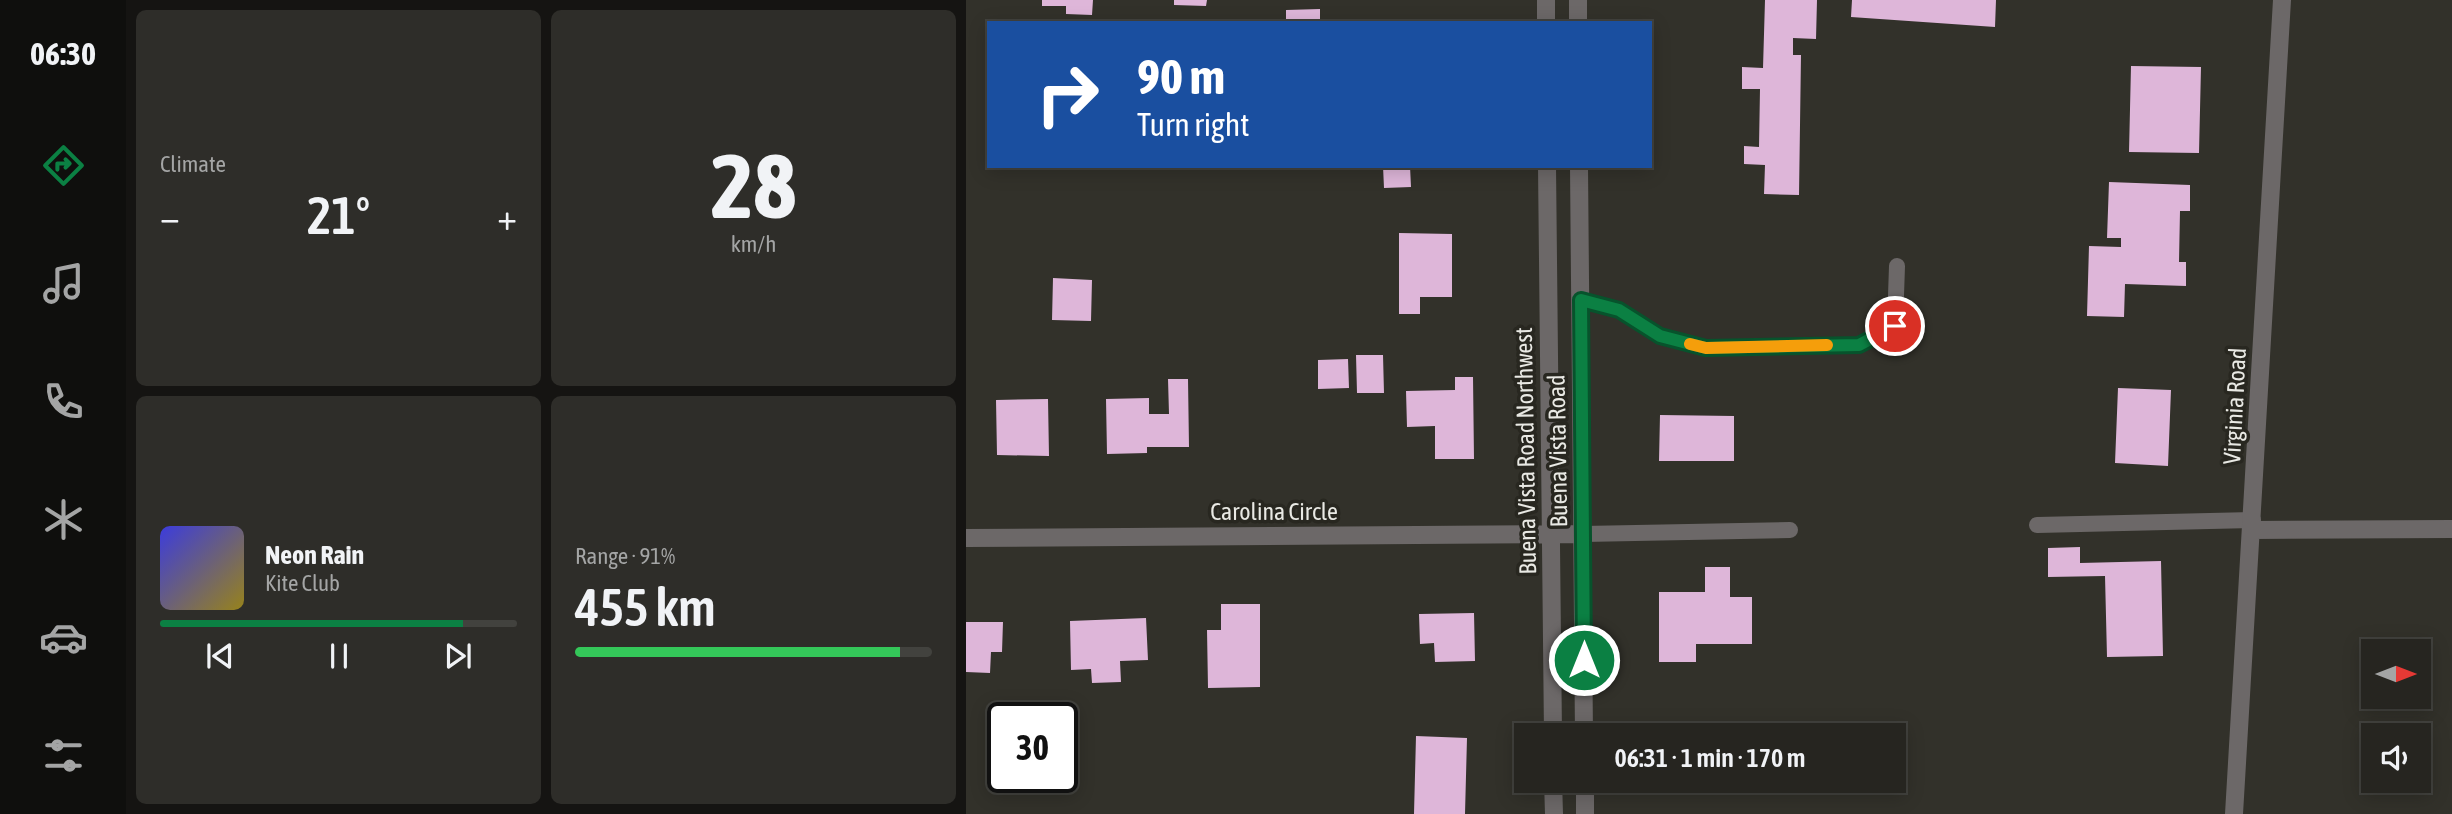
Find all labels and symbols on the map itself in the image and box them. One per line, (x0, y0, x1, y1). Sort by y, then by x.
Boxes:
pin (1865, 296, 1925, 356)
street label: Buena Vista Road Northwest (1510, 327, 1541, 575)
street label: Virginia Road (2218, 347, 2251, 465)
street label: Buena Vista Road (1543, 374, 1572, 528)
street label: Carolina Circle (1210, 498, 1338, 525)
position arrow (1547, 623, 1621, 697)
north arrow (2361, 639, 2431, 709)
speed limit sign: 30 (987, 702, 1078, 793)

